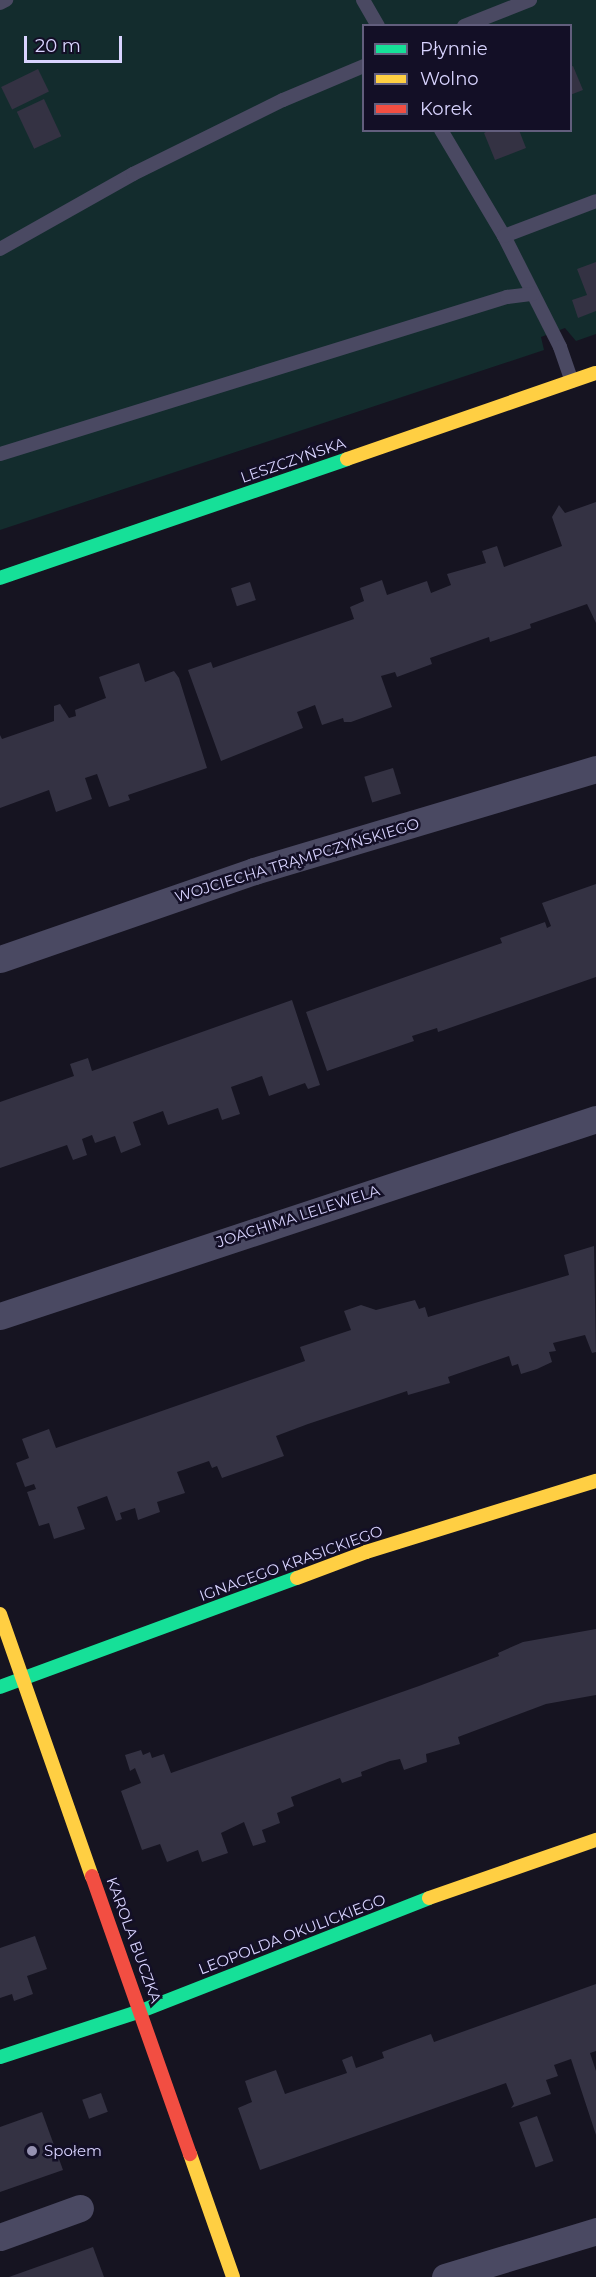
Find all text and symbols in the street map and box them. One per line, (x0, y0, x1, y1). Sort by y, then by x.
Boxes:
scale bar (27, 24, 124, 62)
legend (362, 24, 572, 132)
text: 20 m (35, 35, 81, 57)
text: Płynnie (420, 38, 488, 60)
text: Wolno (420, 68, 479, 90)
text: Korek (420, 98, 472, 120)
street label: LESZCZYŃSKA (238, 434, 348, 486)
street label: WOJCIECHA TRĄMPCZYŃSKIEGO (173, 814, 421, 906)
street label: JOACHIMA LELEWELA (214, 1181, 382, 1251)
street label: IGNACEGO KRASICKIEGO (197, 1521, 385, 1605)
street label: KAROLA BUCZKA (103, 1875, 165, 2005)
street label: LEOPOLDA OKULICKIEGO (196, 1890, 388, 1978)
place label: Społem (44, 2142, 102, 2160)
marker: Społem (25, 2144, 39, 2158)

